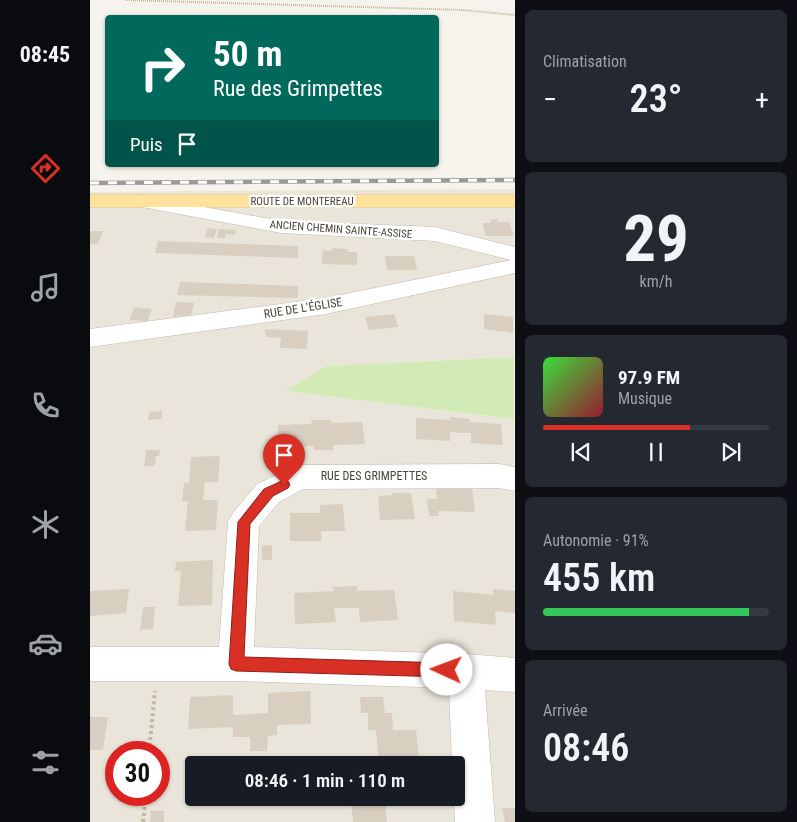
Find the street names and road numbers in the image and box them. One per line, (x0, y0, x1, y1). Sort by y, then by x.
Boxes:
street label: ROUTE DE MONTEREAU (250, 195, 354, 208)
street label: ANCIEN CHEMIN SAINTE-ASSISE (269, 218, 413, 241)
street label: RUE DE L'ÉGLISE (263, 294, 343, 321)
street label: RUE DES GRIMPETTES (321, 469, 427, 483)

